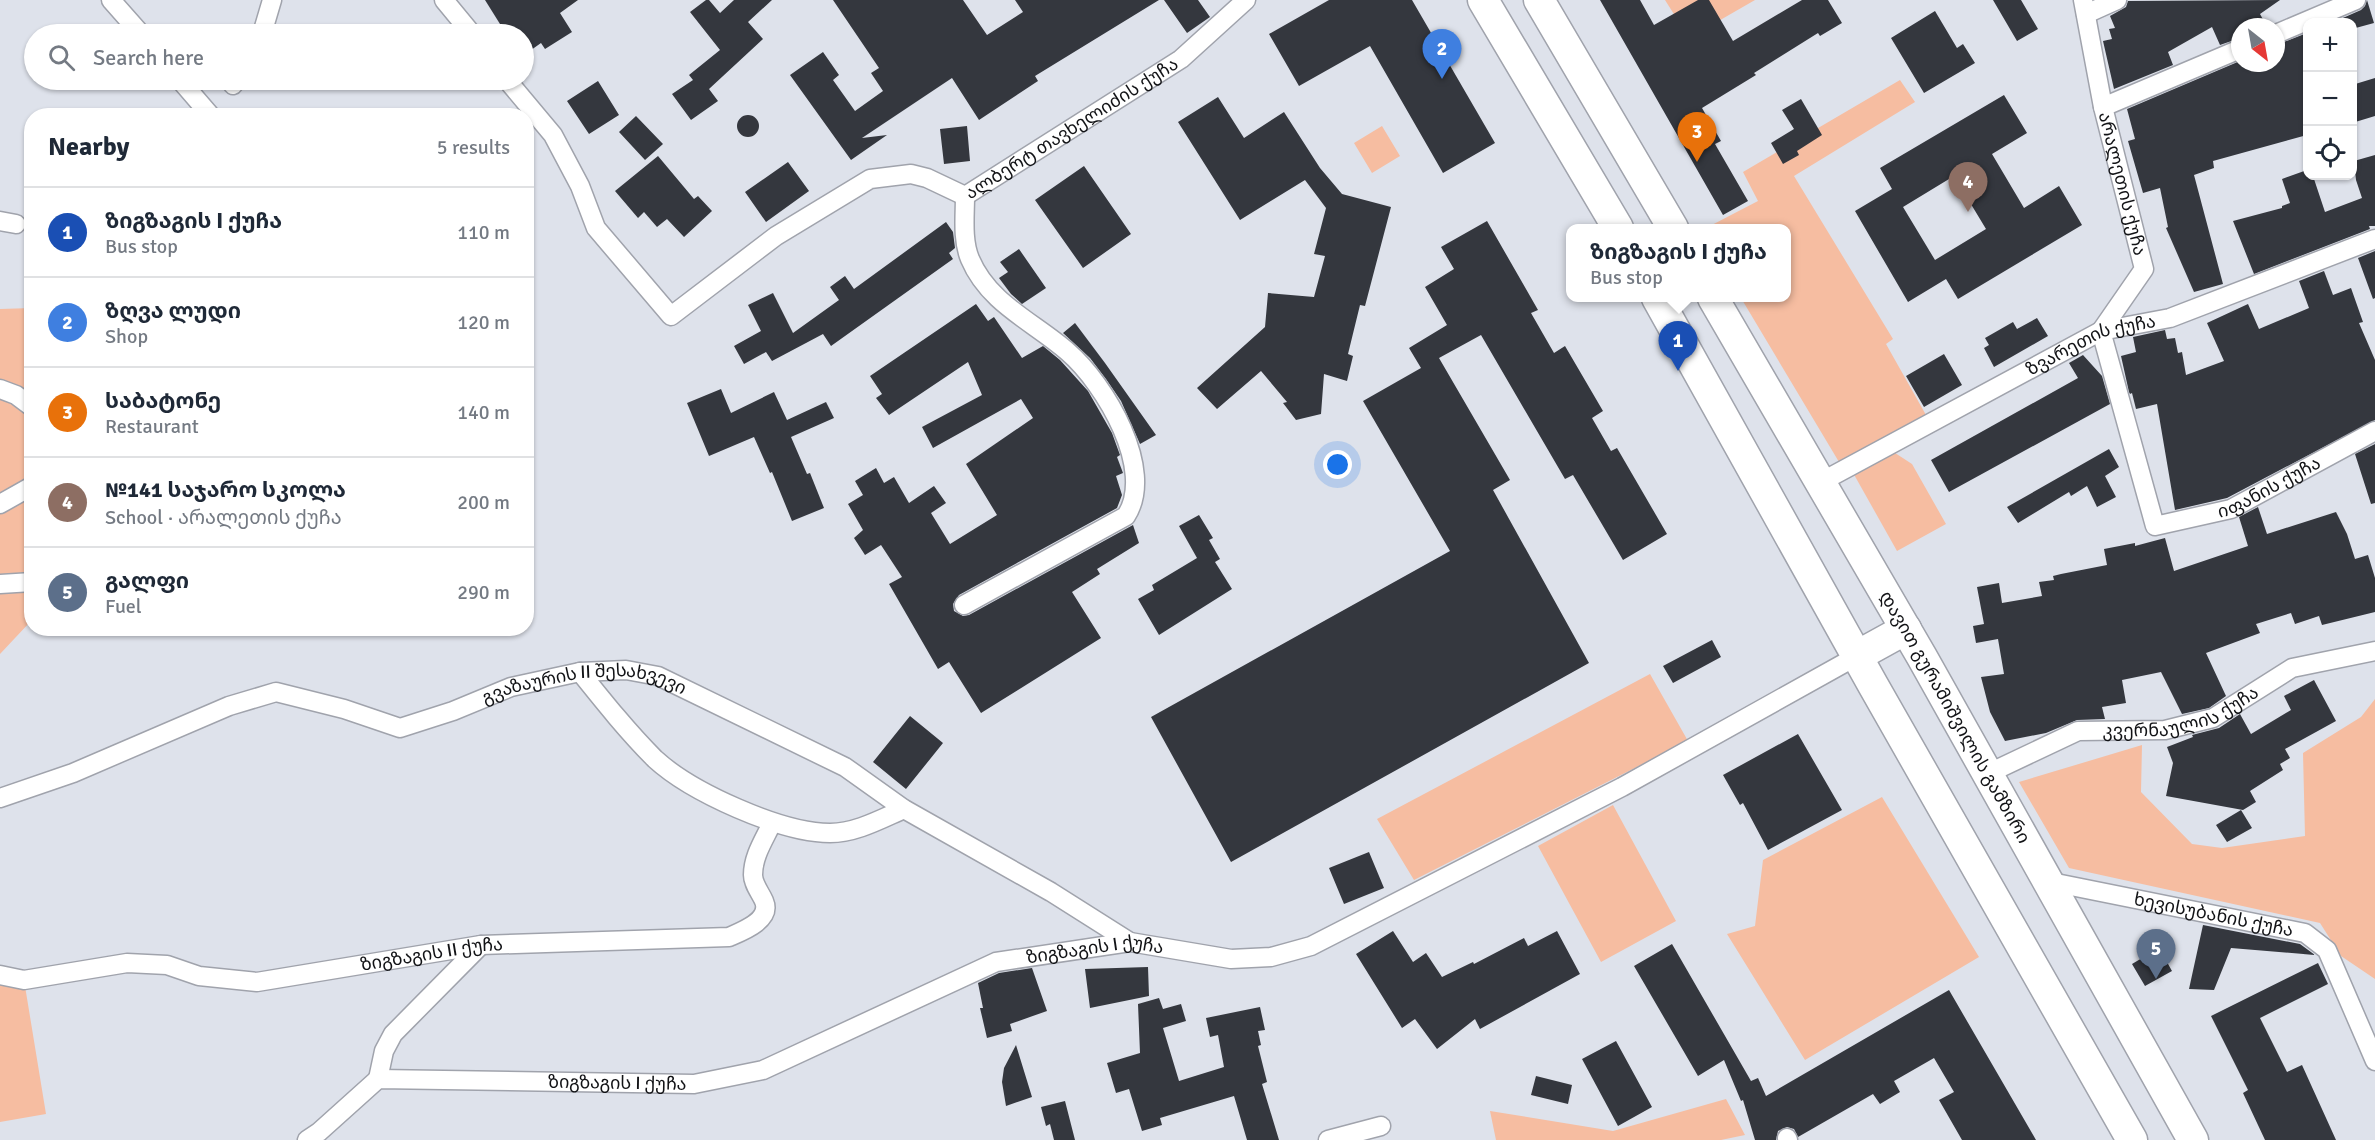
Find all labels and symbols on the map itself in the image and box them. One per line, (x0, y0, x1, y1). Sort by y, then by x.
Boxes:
north arrow (2231, 18, 2285, 72)
pin: 2 (1422, 29, 1462, 79)
street label: ალბერტ თავხელიძის ქუჩა (961, 53, 1182, 204)
street label: არალეთის ქუჩა (2094, 110, 2151, 258)
pin: 3 (1678, 112, 1716, 162)
pin: 4 (1948, 162, 1988, 212)
street label: ზვარეთის ქუჩა (2022, 310, 2157, 380)
pin: 1 (1658, 322, 1698, 371)
your location (1323, 450, 1352, 479)
street label: იფანის ქუჩა (2216, 452, 2324, 523)
street label: დავით გურამიშვილის გამზირი (1875, 587, 2035, 847)
street label: გვაზაურის II შესახვევი (478, 659, 690, 709)
street label: კვერნაულის ქუჩა (2102, 681, 2263, 742)
street label: ხევისუბანის ქუჩა (2132, 888, 2295, 941)
pin: 5 (2136, 930, 2176, 979)
street label: ზიგზაგის I ქუჩა (1025, 931, 1165, 968)
street label: ზიგზაგის II ქუჩა (359, 933, 503, 976)
street label: ზიგზაგის I ქუჩა (548, 1071, 687, 1095)

